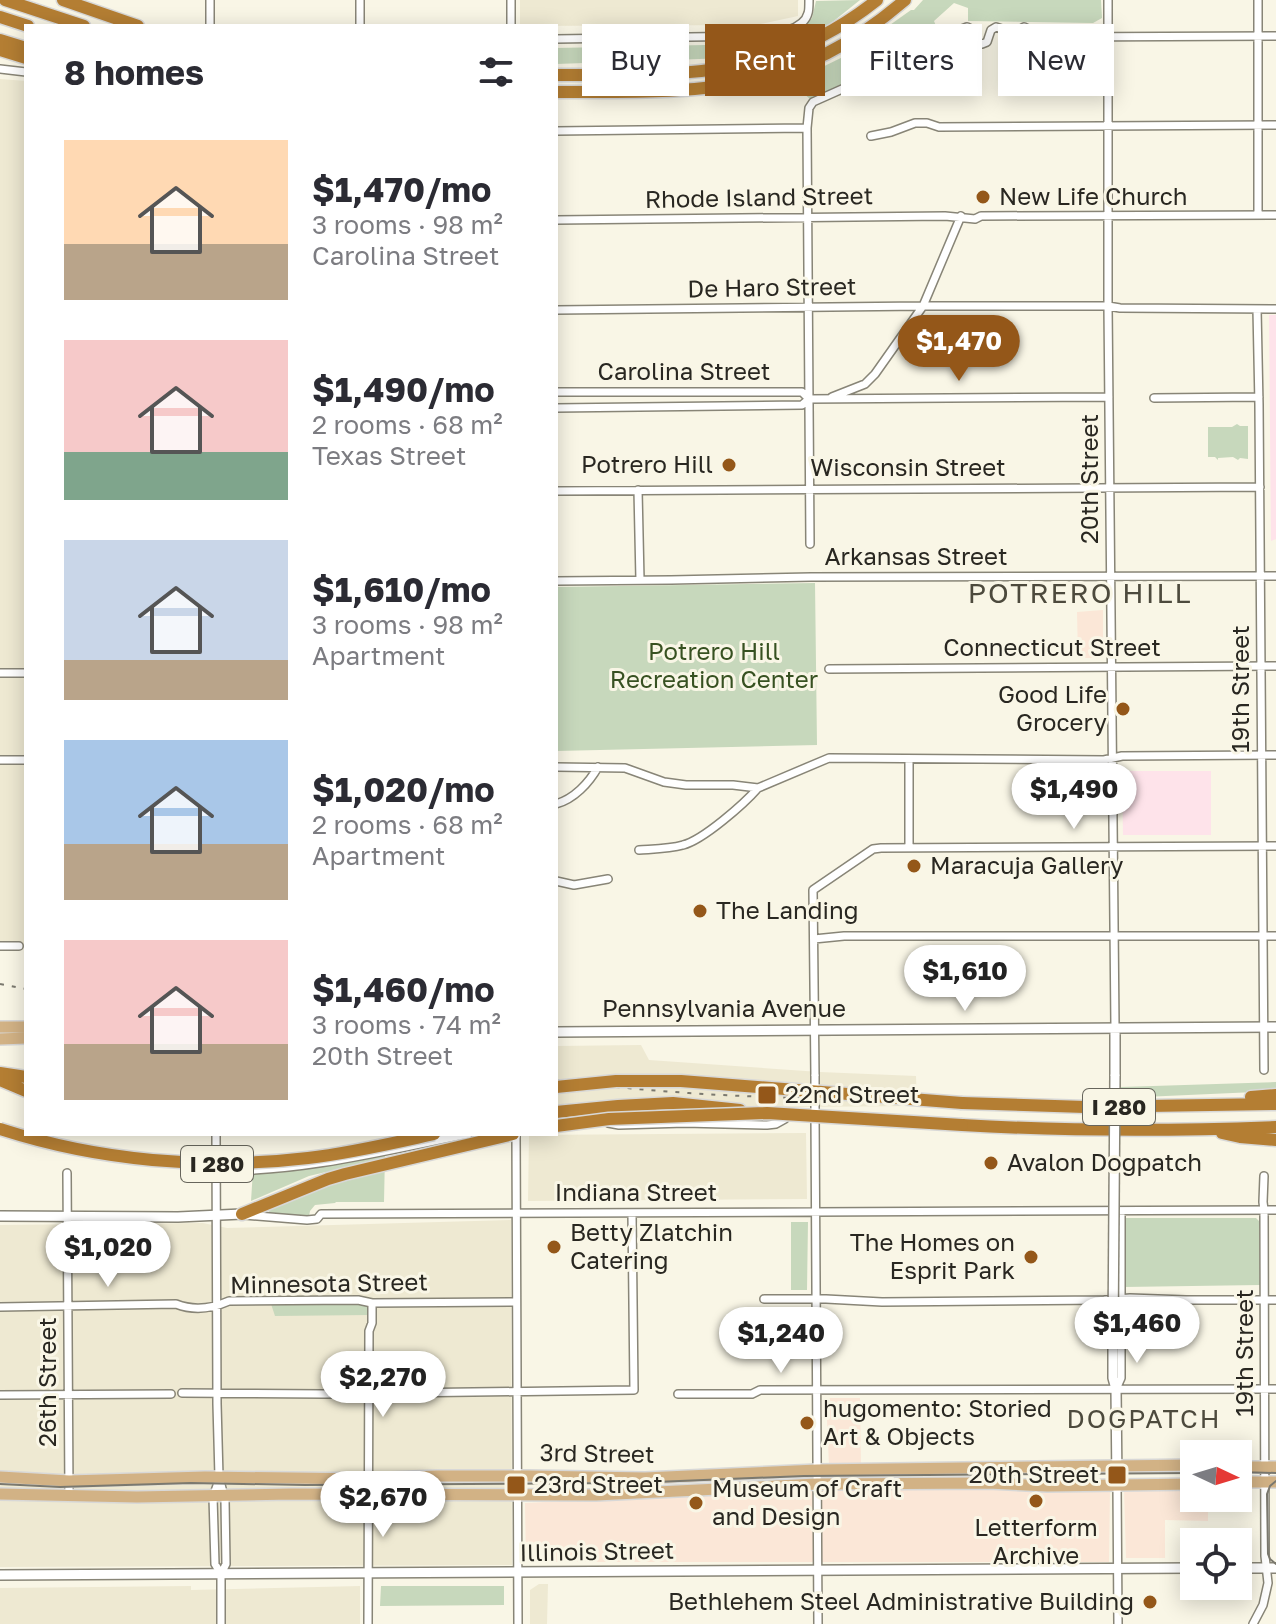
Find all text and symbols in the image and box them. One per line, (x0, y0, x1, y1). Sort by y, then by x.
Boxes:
chip: Buy (582, 24, 689, 96)
chip: Rent (705, 24, 825, 96)
chip: Filters (841, 24, 982, 96)
chip: New (998, 24, 1114, 96)
icon: filters (474, 50, 518, 94)
text: 8 homes (64, 52, 204, 92)
text: $1,470/mo (312, 169, 492, 209)
icon: home (128, 172, 224, 268)
street label: Rhode Island Street (645, 180, 873, 213)
place label: New Life Church (999, 181, 1187, 210)
marker: New Life Church (974, 188, 992, 206)
text: 3 rooms · 98 m² (312, 209, 503, 240)
text: Carolina Street (312, 240, 499, 271)
street label: De Haro Street (687, 271, 857, 302)
pin: $1,470 (894, 315, 1024, 383)
text: $1,470 (916, 325, 1002, 356)
street label: Carolina Street (598, 356, 770, 385)
text: $1,490/mo (312, 369, 495, 409)
icon: home (128, 372, 224, 468)
text: 2 rooms · 68 m² (312, 409, 503, 440)
street label: 20th Street (1074, 414, 1103, 544)
text: Texas Street (312, 440, 466, 471)
place label: Potrero Hill (581, 449, 713, 478)
street label: Wisconsin Street (810, 452, 1006, 481)
marker: Potrero Hill (720, 456, 738, 474)
street label: Arkansas Street (824, 541, 1008, 570)
text: $1,610/mo (312, 569, 491, 609)
icon: home (128, 572, 224, 668)
district label: POTRERO HILL (968, 576, 1192, 609)
text: 3 rooms · 98 m² (312, 609, 503, 640)
street label: 19th Street (1225, 625, 1254, 753)
street label: Connecticut Street (943, 632, 1161, 661)
park label: Potrero Hill Recreation Center (610, 636, 818, 693)
text: Apartment (312, 640, 445, 671)
place label: Good Life Grocery (998, 679, 1107, 736)
marker: Good Life Grocery (1114, 700, 1132, 718)
pin: $1,490 (1009, 763, 1139, 831)
text: $1,020/mo (312, 769, 495, 809)
icon: home (128, 772, 224, 868)
text: $1,490 (1030, 773, 1118, 804)
text: 2 rooms · 68 m² (312, 809, 503, 840)
text: Apartment (312, 840, 445, 871)
place label: Maracuja Gallery (930, 850, 1124, 879)
marker: Maracuja Gallery (905, 857, 923, 875)
place label: The Landing (716, 895, 859, 924)
marker: The Landing (691, 902, 709, 920)
pin: $1,610 (900, 945, 1030, 1013)
text: $1,610 (922, 955, 1008, 986)
text: $1,460/mo (312, 969, 495, 1009)
icon: home (128, 972, 224, 1068)
street label: Pennsylvania Avenue (602, 993, 846, 1022)
text: 3 rooms · 74 m² (312, 1009, 501, 1040)
text: 20th Street (312, 1040, 453, 1071)
place label: 22nd Street (785, 1079, 919, 1108)
marker: 22nd Street (756, 1084, 778, 1106)
road number: I 280 (1083, 1089, 1155, 1125)
road number: I 280 (181, 1146, 253, 1182)
place label: Avalon Dogpatch (1007, 1147, 1202, 1176)
marker: Avalon Dogpatch (982, 1154, 1000, 1172)
street label: Indiana Street (555, 1177, 717, 1206)
place label: Betty Zlatchin Catering (570, 1217, 733, 1274)
pin: $1,020 (43, 1221, 173, 1289)
place label: The Homes on Esprit Park (850, 1227, 1015, 1284)
text: $1,020 (64, 1231, 152, 1262)
marker: Betty Zlatchin Catering (545, 1238, 563, 1256)
marker: The Homes on Esprit Park (1022, 1248, 1040, 1266)
street label: Minnesota Street (230, 1266, 428, 1299)
street label: 19th Street (1229, 1289, 1258, 1417)
pin: $1,460 (1072, 1297, 1202, 1365)
pin: $1,240 (716, 1307, 846, 1375)
text: $1,460 (1093, 1307, 1181, 1338)
street label: 26th Street (32, 1317, 61, 1447)
text: $1,240 (737, 1317, 825, 1348)
pin: $2,270 (318, 1351, 448, 1419)
text: $2,270 (339, 1361, 427, 1392)
place label: hugomento: Storied Art & Objects (823, 1393, 1052, 1450)
district label: DOGPATCH (1066, 1403, 1222, 1434)
marker: hugomento: Storied Art & Objects (798, 1414, 816, 1432)
street label: 3rd Street (539, 1437, 655, 1468)
north arrow (1180, 1440, 1252, 1512)
map controls (1180, 1440, 1252, 1600)
place label: 20th Street (969, 1459, 1099, 1488)
marker: 20th Street (1106, 1464, 1128, 1486)
place label: 23rd Street (534, 1469, 663, 1498)
pin: $2,670 (318, 1471, 448, 1539)
place label: Museum of Craft and Design (712, 1473, 902, 1530)
marker: 23rd Street (505, 1474, 527, 1496)
text: $2,670 (338, 1481, 428, 1512)
marker: Letterform Archive (1027, 1492, 1045, 1510)
marker: Museum of Craft and Design (687, 1494, 705, 1512)
place label: Letterform Archive (974, 1512, 1098, 1569)
button: locate (1180, 1528, 1252, 1600)
street label: Illinois Street (519, 1535, 675, 1566)
place label: Bethlehem Steel Administrative Building (668, 1586, 1134, 1615)
marker: Bethlehem Steel Administrative Building (1141, 1593, 1159, 1611)

